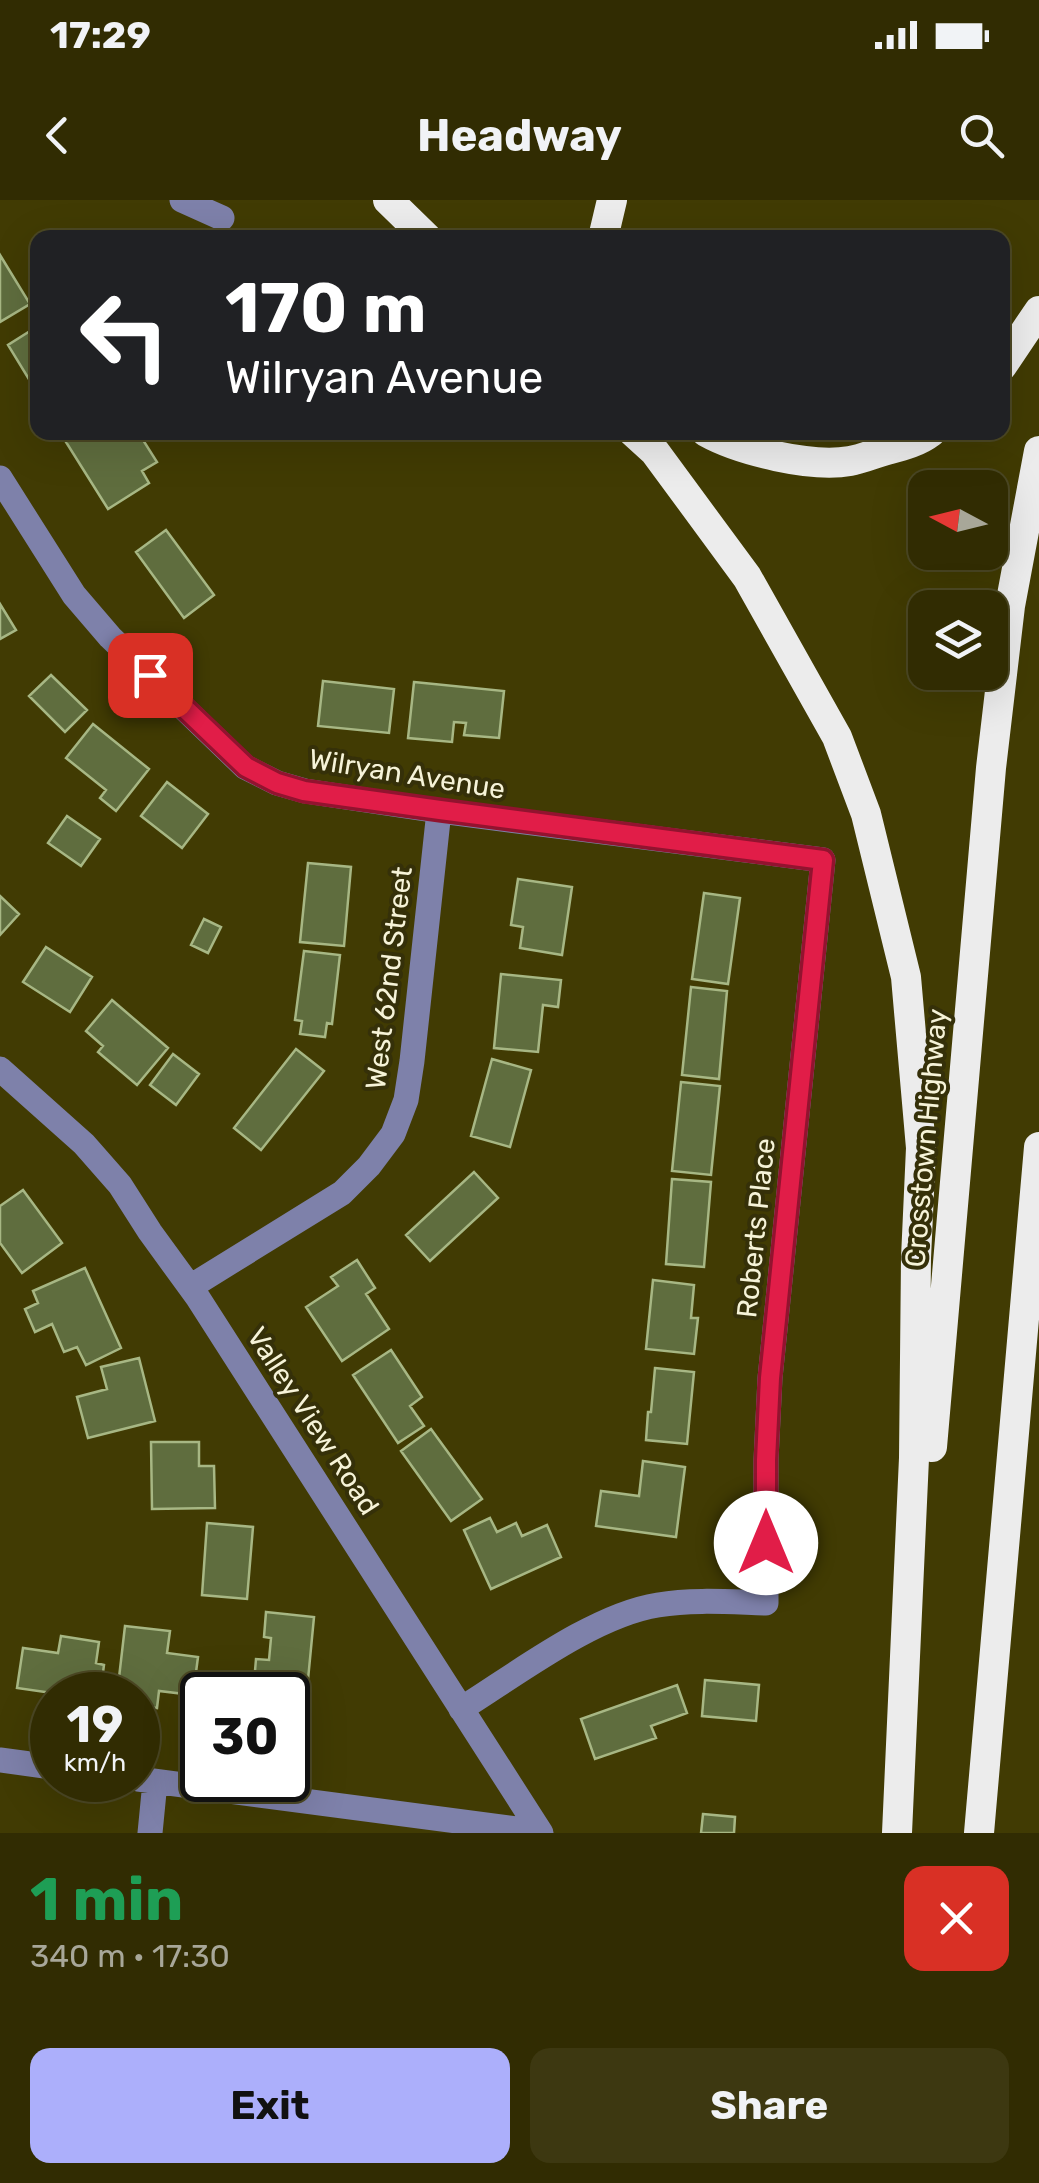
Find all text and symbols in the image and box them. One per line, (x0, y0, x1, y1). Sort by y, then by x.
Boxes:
text: 17:29 (50, 12, 151, 58)
icon: back (30, 108, 85, 163)
icon: search (954, 108, 1009, 163)
text: Headway (417, 109, 622, 162)
text: 170 m (225, 267, 427, 350)
icon: left (60, 270, 190, 400)
text: Wilryan Avenue (225, 351, 544, 404)
north arrow (908, 470, 1008, 570)
map controls (908, 470, 1008, 690)
button: layers (908, 590, 1008, 690)
pin (108, 633, 193, 718)
icon: arrive (123, 648, 178, 703)
street label: Wilryan Avenue (307, 742, 507, 806)
street label: West 62nd Street (359, 865, 419, 1091)
street label: Crosstown Highway (898, 1007, 954, 1269)
street label: Roberts Place (730, 1136, 782, 1320)
street label: Valley View Road (240, 1321, 386, 1521)
position arrow (714, 1491, 818, 1595)
speed limit sign: 30 (180, 1672, 310, 1802)
text: 19 (67, 1695, 123, 1755)
text: km/h (64, 1748, 126, 1777)
text: 1 min (30, 1864, 183, 1935)
button: close (904, 1866, 1009, 1971)
text: 340 m · 17:30 (30, 1937, 230, 1975)
button: Exit (30, 2048, 510, 2163)
button: Share (530, 2048, 1009, 2163)

